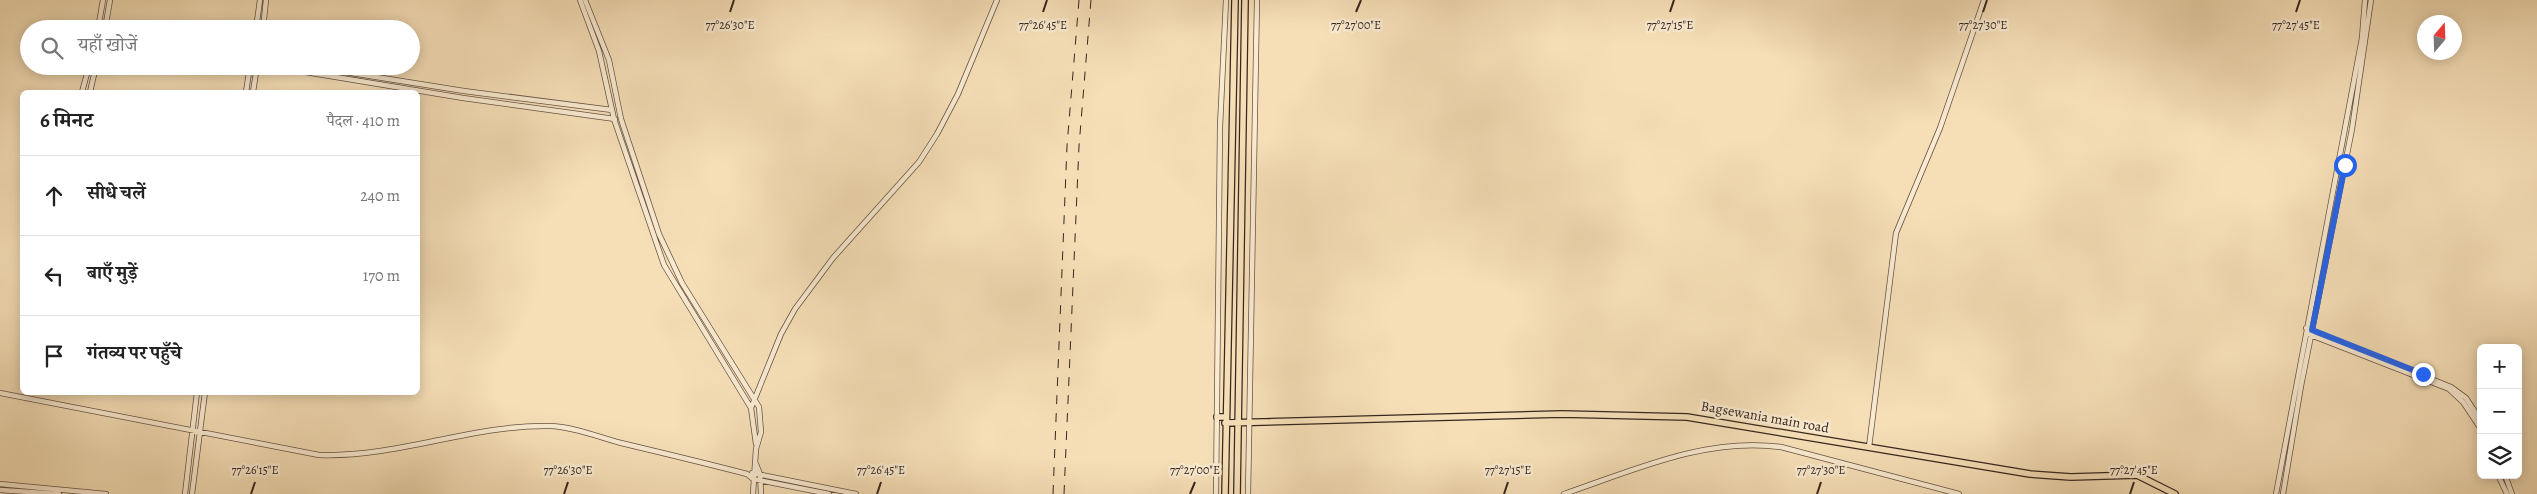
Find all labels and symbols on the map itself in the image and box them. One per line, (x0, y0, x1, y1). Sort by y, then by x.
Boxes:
north arrow (2417, 15, 2462, 60)
text: 77°26'30"E (705, 17, 755, 33)
text: 77°26'45"E (1019, 17, 1067, 33)
text: 77°27'00"E (1331, 17, 1381, 33)
text: 77°27'15"E (1647, 17, 1693, 33)
text: 77°27'30"E (1959, 17, 2007, 33)
text: 77°27'45"E (2272, 17, 2320, 33)
route start (2334, 154, 2357, 177)
route end (2412, 363, 2435, 386)
street label: Bagsewania main road (1699, 396, 1831, 438)
text: 77°26'15"E (232, 462, 279, 478)
text: 77°26'30"E (543, 462, 593, 478)
text: 77°26'45"E (857, 462, 905, 478)
text: 77°27'00"E (1170, 462, 1220, 478)
text: 77°27'15"E (1485, 462, 1531, 478)
text: 77°27'30"E (1797, 462, 1845, 478)
text: 77°27'45"E (2110, 462, 2158, 478)

